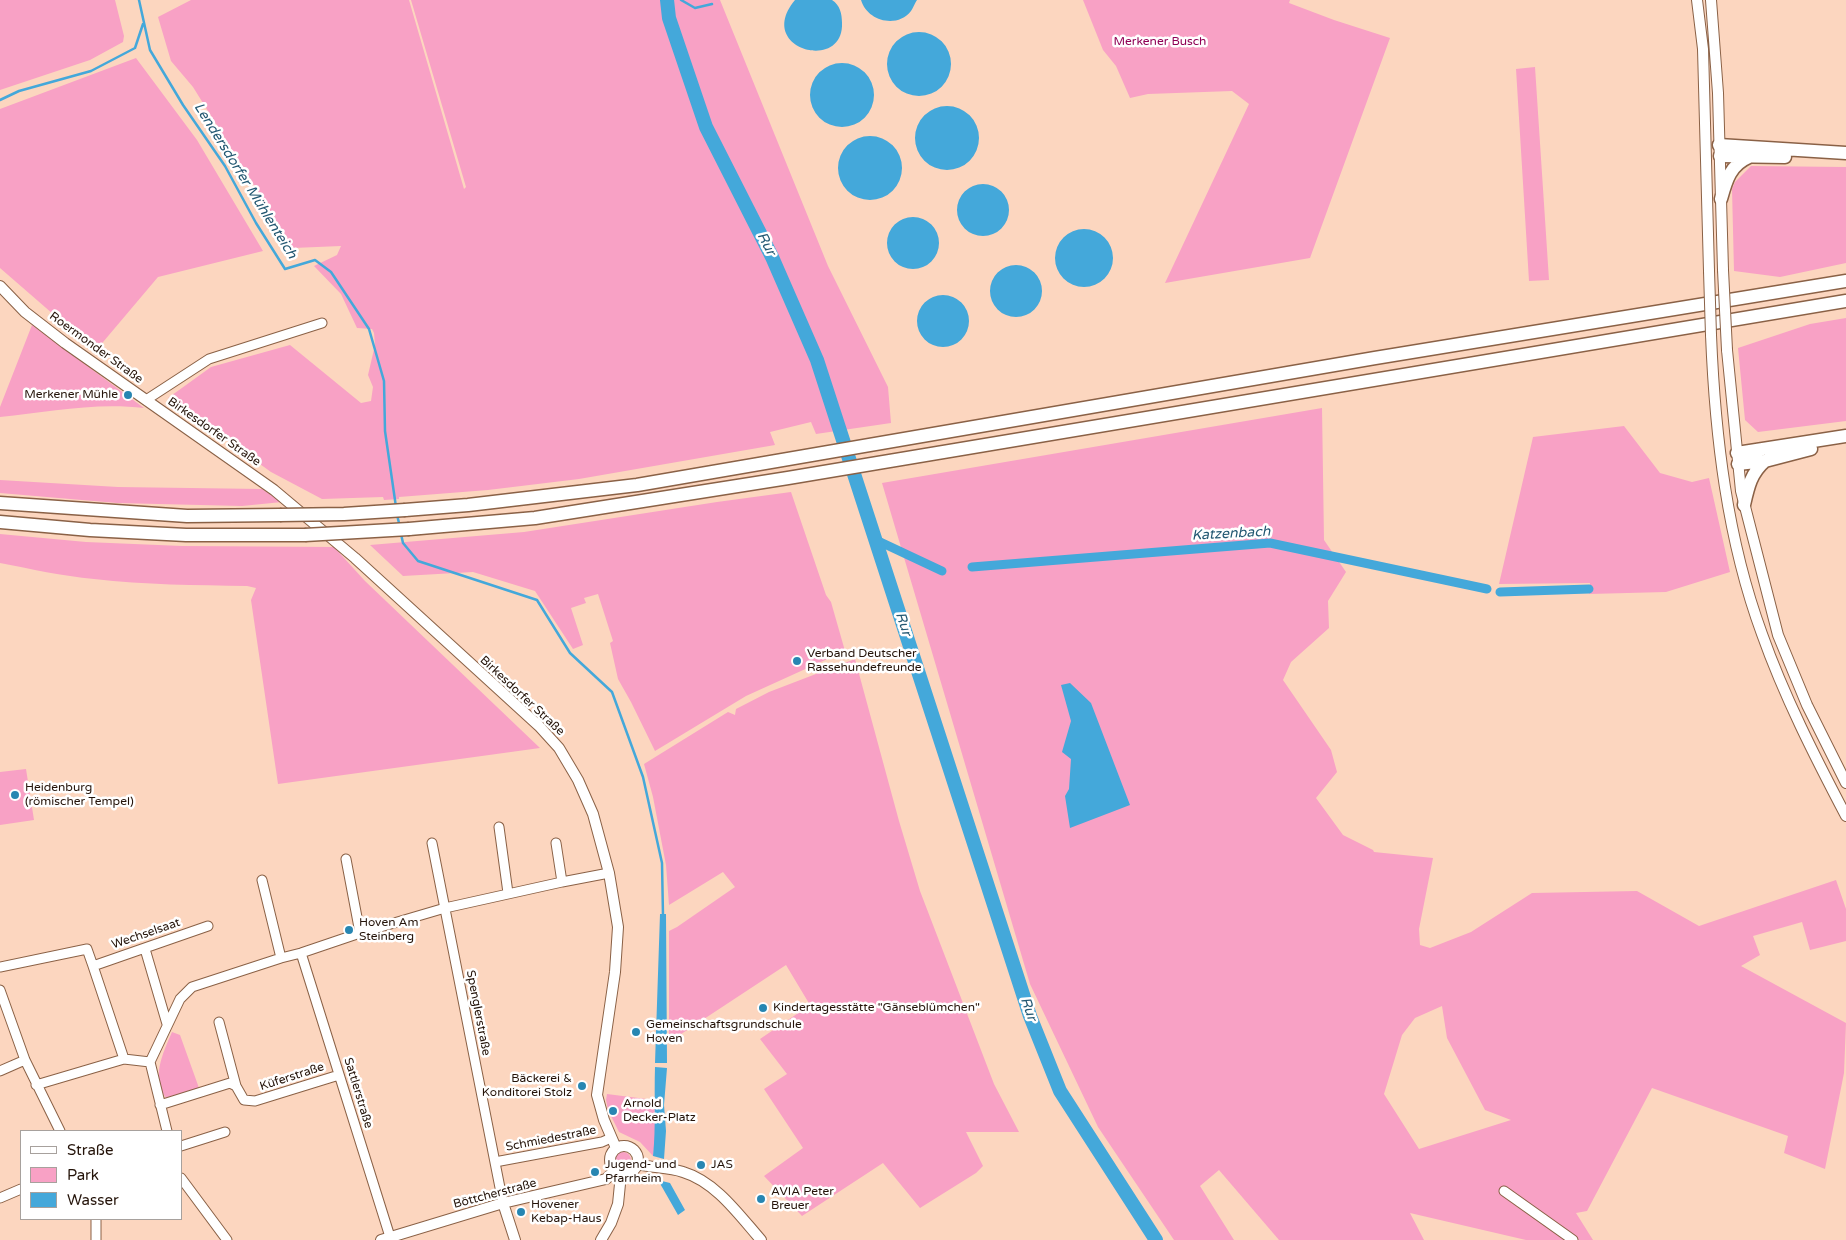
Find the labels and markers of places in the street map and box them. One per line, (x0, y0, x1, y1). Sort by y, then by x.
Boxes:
place label: Merkener Mühle (24, 388, 118, 402)
marker: Merkener Mühle (122, 389, 134, 401)
place label: Verband Deutscher Rassehundefreunde (807, 647, 922, 675)
marker: Verband Deutscher Rassehundefreunde (791, 655, 803, 667)
place label: Heidenburg (römischer Tempel) (25, 781, 134, 809)
marker: Heidenburg (römischer Tempel) (9, 789, 21, 801)
place label: Hoven Am Steinberg (359, 916, 418, 944)
marker: Hoven Am Steinberg (343, 924, 355, 936)
place label: Kindertagesstätte "Gänseblümchen" (773, 1001, 980, 1015)
marker: Kindertagesstätte "Gänseblümchen" (757, 1002, 769, 1014)
place label: Gemeinschaftsgrundschule Hoven (646, 1018, 802, 1046)
marker: Gemeinschaftsgrundschule Hoven (630, 1026, 642, 1038)
place label: Bäckerei & Konditorei Stolz (482, 1072, 572, 1100)
marker: Bäckerei & Konditorei Stolz (576, 1080, 588, 1092)
place label: Arnold Decker-Platz (623, 1097, 696, 1125)
marker: Arnold Decker-Platz (607, 1105, 619, 1117)
place label: Jugend- und Pfarrheim (605, 1158, 677, 1186)
place label: JAS (711, 1158, 733, 1172)
marker: JAS (695, 1159, 707, 1171)
marker: Jugend- und Pfarrheim (589, 1166, 601, 1178)
place label: AVIA Peter Breuer (771, 1185, 834, 1213)
marker: AVIA Peter Breuer (755, 1193, 767, 1205)
place label: Hovener Kebap-Haus (531, 1198, 601, 1226)
marker: Hovener Kebap-Haus (515, 1206, 527, 1218)

